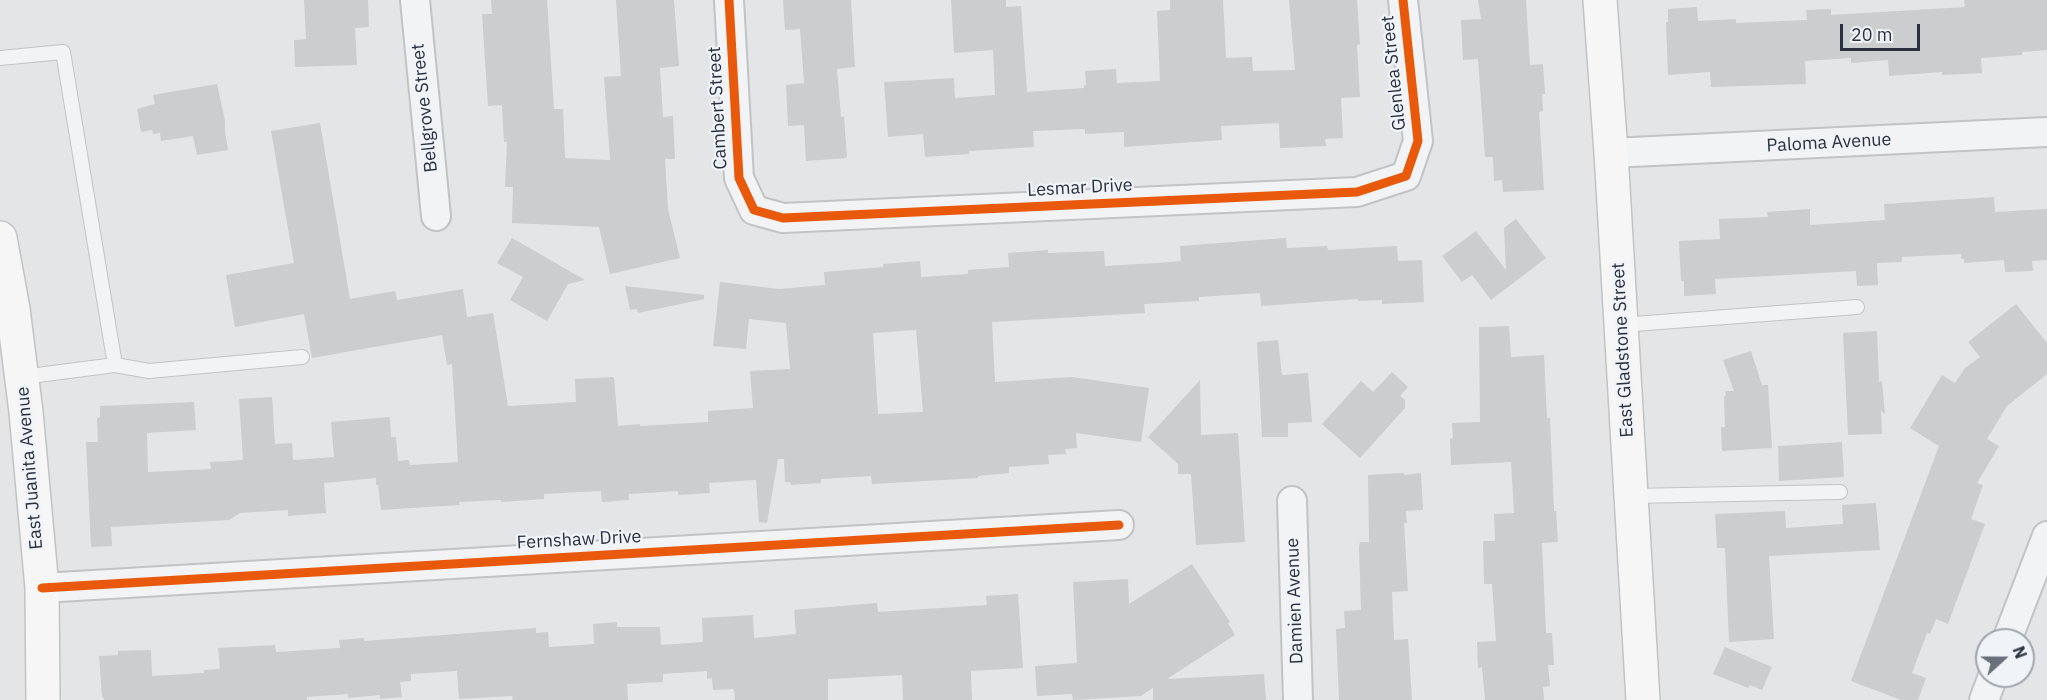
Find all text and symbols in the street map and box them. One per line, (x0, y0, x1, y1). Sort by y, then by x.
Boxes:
scale bar (1843, 12, 1922, 50)
street label: Glenlea Street (1377, 14, 1411, 132)
text: 20 m (1851, 23, 1893, 46)
street label: Bellgrove Street (407, 42, 443, 174)
street label: Cambert Street (704, 46, 732, 170)
street label: Paloma Avenue (1766, 129, 1892, 157)
street label: Lesmar Drive (1027, 174, 1133, 202)
street label: East Gladstone Street (1608, 262, 1638, 438)
street label: East Juanita Avenue (12, 386, 48, 550)
street label: Fernshaw Drive (516, 526, 642, 554)
street label: Damien Avenue (1282, 537, 1308, 665)
north arrow (1975, 628, 2035, 688)
text: N (2009, 643, 2031, 661)

